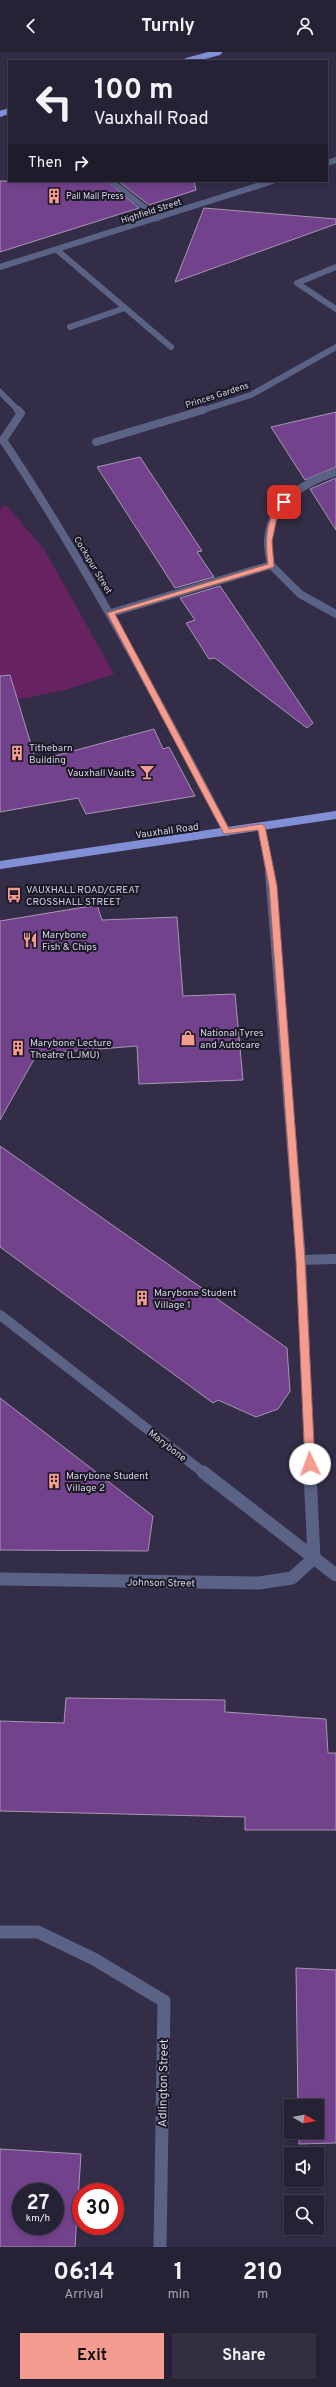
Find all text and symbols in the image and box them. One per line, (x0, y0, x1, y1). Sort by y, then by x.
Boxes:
icon: back (20, 15, 42, 37)
text: Turnly (141, 15, 195, 38)
icon: person (294, 15, 316, 37)
text: 100 m (94, 73, 174, 109)
icon: left (28, 76, 80, 128)
text: Vauxhall Road (94, 108, 209, 131)
icon: right (70, 152, 92, 174)
text: Then (28, 154, 62, 173)
building icon: Pall Mall Press (45, 187, 63, 205)
place label: Pall Mall Press (66, 191, 124, 202)
street label: Highfield Street (119, 196, 183, 226)
street label: Princes Gardens (184, 380, 250, 411)
pin (267, 485, 301, 519)
icon: arrive (273, 491, 295, 513)
street label: Cockspur Street (71, 535, 114, 596)
place label: Tithebarn Building (29, 742, 73, 767)
building icon: Tithebarn Building (8, 744, 26, 762)
bar icon: Vauxhall Vaults (138, 763, 156, 781)
place label: Vauxhall Vaults (67, 767, 135, 780)
street label: Vauxhall Road (135, 821, 200, 842)
place label: VAUXHALL ROAD/GREAT CROSSHALL STREET (26, 884, 140, 909)
bus stop icon: VAUXHALL ROAD/GREAT CROSSHALL STREET (5, 886, 23, 904)
place label: Marybone Fish & Chips (42, 929, 97, 954)
restaurant icon: Marybone Fish & Chips (21, 931, 39, 949)
place label: National Tyres and Autocare (200, 1027, 264, 1052)
shop icon: National Tyres and Autocare (179, 1029, 197, 1047)
place label: Marybone Lecture Theatre (LJMU) (30, 1037, 112, 1062)
building icon: Marybone Lecture Theatre (LJMU) (9, 1039, 27, 1057)
place label: Marybone Student Village 1 (154, 1287, 237, 1312)
building icon: Marybone Student Village 1 (133, 1289, 151, 1307)
street label: Marybone (145, 1427, 189, 1465)
position arrow (289, 1443, 331, 1485)
place label: Marybone Student Village 2 (66, 1470, 149, 1495)
building icon: Marybone Student Village 2 (45, 1472, 63, 1490)
street label: Johnson Street (127, 1576, 195, 1591)
street label: Adlington Street (155, 2039, 173, 2127)
north arrow (284, 2099, 324, 2139)
map controls (284, 2099, 324, 2235)
button: sound (284, 2147, 324, 2187)
speed limit sign: 30 (72, 2183, 124, 2235)
text: 27 (27, 2191, 49, 2217)
button: search (284, 2195, 324, 2235)
text: km/h (26, 2212, 50, 2225)
text: 06:14 (53, 2258, 115, 2288)
text: 1 (174, 2258, 183, 2288)
text: 210 (243, 2258, 283, 2288)
text: Arrival (65, 2287, 103, 2303)
text: min (168, 2287, 189, 2303)
text: m (257, 2287, 268, 2303)
button: Exit (20, 2333, 164, 2379)
button: Share (172, 2333, 316, 2379)

